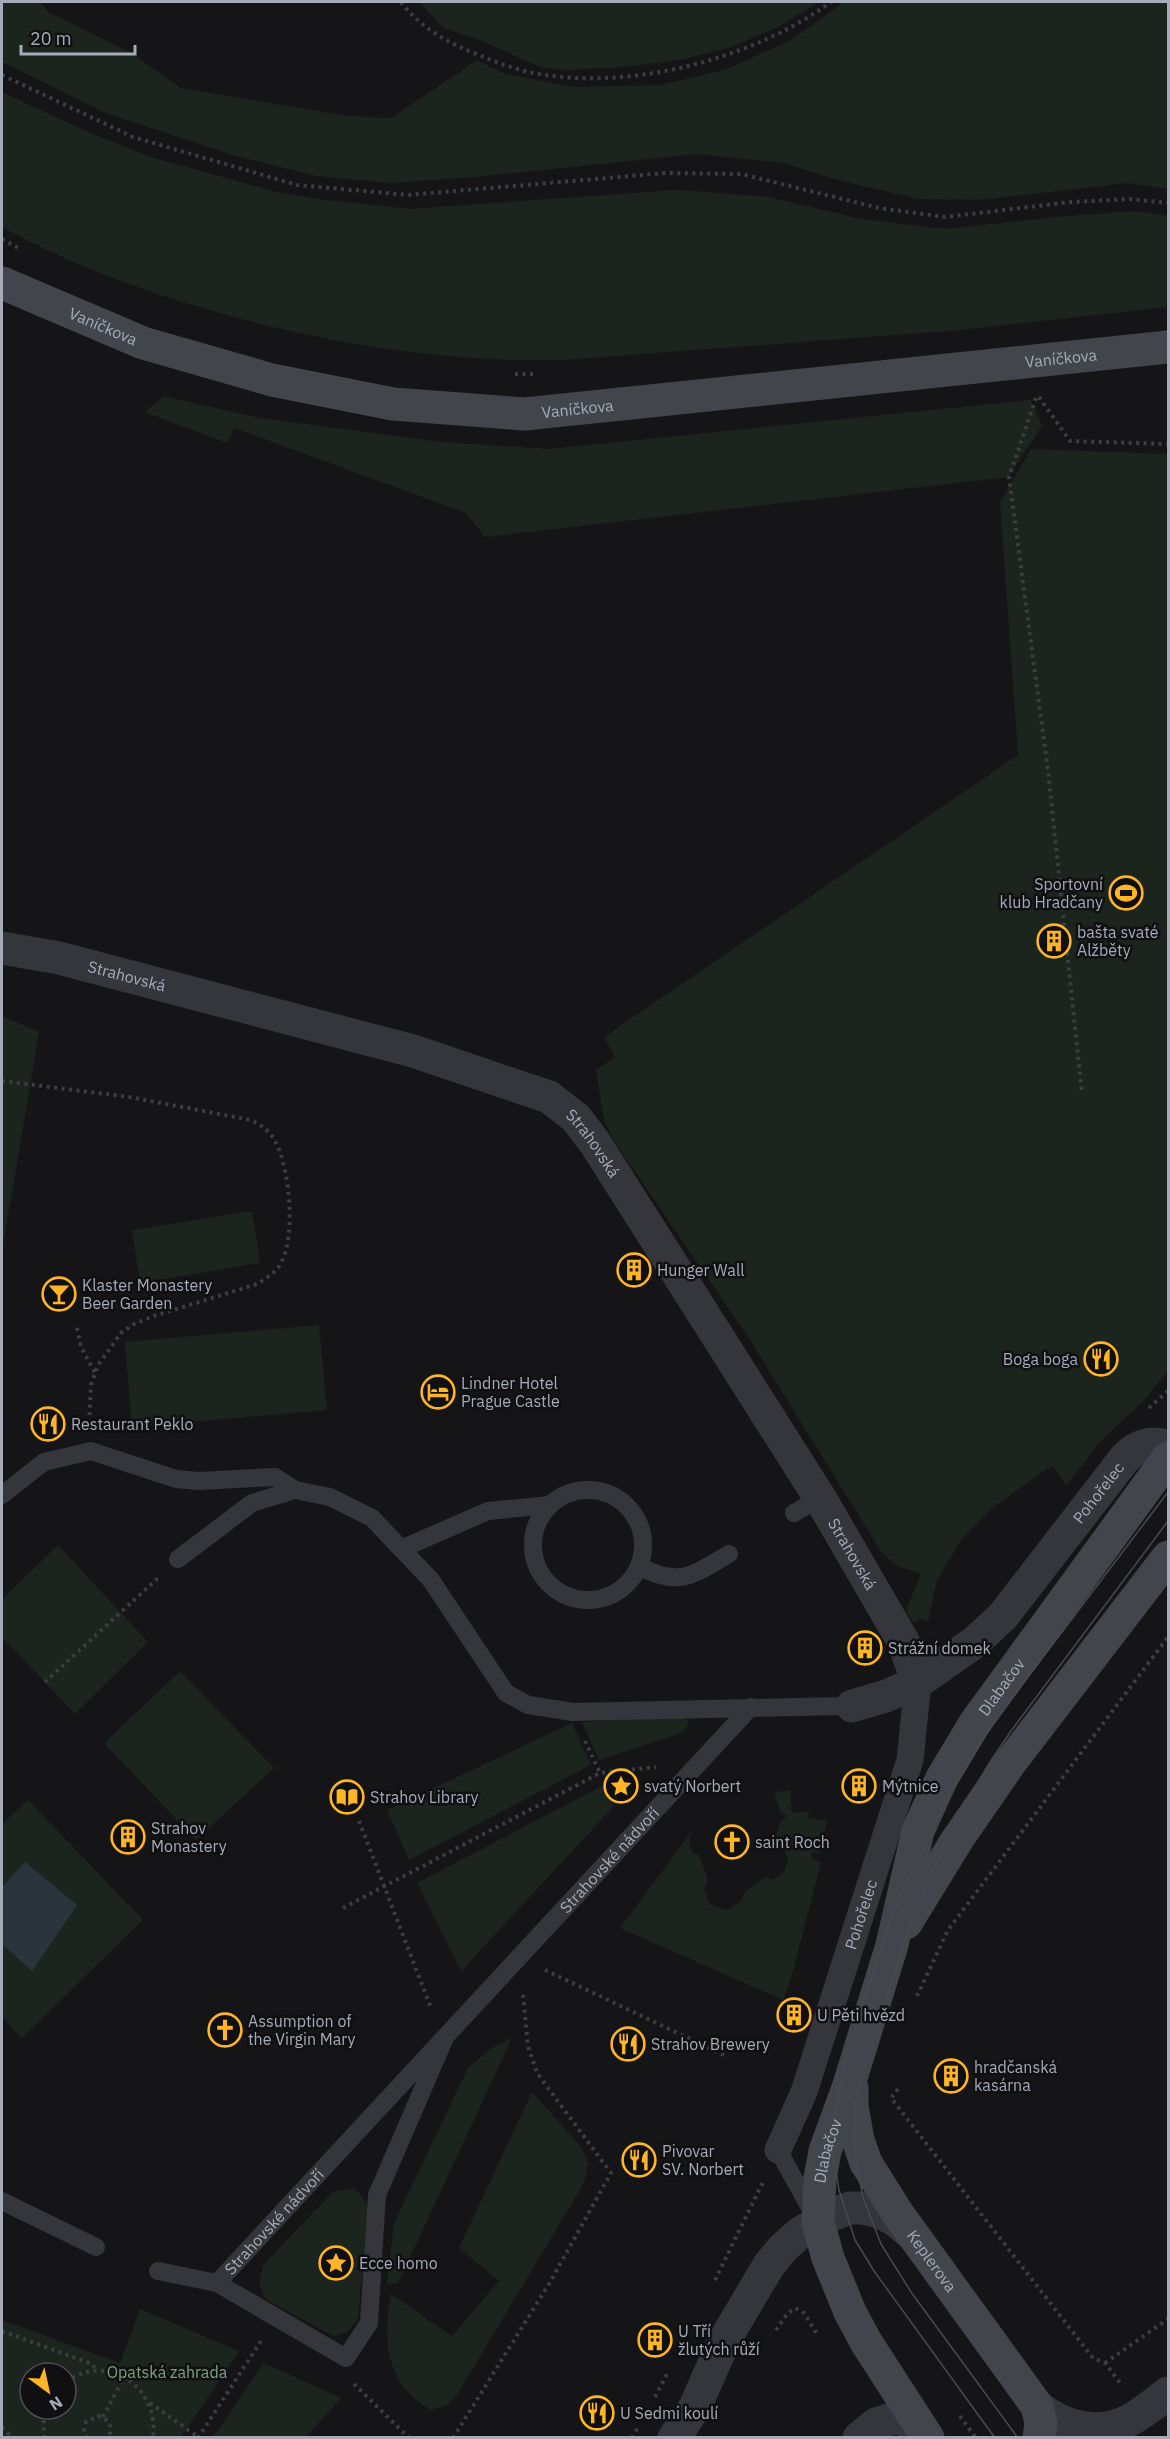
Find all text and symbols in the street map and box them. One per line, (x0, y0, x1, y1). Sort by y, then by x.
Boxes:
scale bar (21, 18, 135, 56)
text: 20 m (30, 27, 72, 50)
street label: Vaníčkova (66, 303, 141, 350)
street label: Vaníčkova (1024, 344, 1098, 372)
street label: Vaníčkova (541, 395, 615, 422)
place label: Sportovní klub Hradčany (1000, 874, 1103, 912)
sports icon: Sportovní klub Hradčany (1108, 875, 1144, 911)
place label: bašta svaté Alžběty (1077, 922, 1159, 960)
building icon: bašta svaté Alžběty (1036, 923, 1072, 959)
street label: Strahovská (86, 956, 168, 996)
street label: Strahovská (562, 1104, 624, 1182)
building icon: Hunger Wall (616, 1252, 652, 1288)
place label: Hunger Wall (657, 1260, 745, 1280)
place label: Klaster Monastery Beer Garden (82, 1275, 212, 1313)
bar icon: Klaster Monastery Beer Garden (41, 1276, 77, 1312)
restaurant icon: Boga boga (1083, 1341, 1119, 1377)
place label: Boga boga (1003, 1349, 1078, 1369)
place label: Lindner Hotel Prague Castle (461, 1373, 560, 1411)
hotel icon: Lindner Hotel Prague Castle (420, 1374, 456, 1410)
restaurant icon: Restaurant Peklo (30, 1406, 66, 1442)
place label: Restaurant Peklo (71, 1414, 193, 1434)
street label: Pohořelec (1068, 1458, 1128, 1527)
street label: Strahovská (824, 1514, 881, 1594)
building icon: Strážní domek (847, 1630, 883, 1666)
place label: Strážní domek (888, 1638, 992, 1658)
street label: Dlabačov (974, 1654, 1029, 1720)
place icon: svatý Norbert (603, 1768, 639, 1804)
building icon: Mýtnice (841, 1768, 877, 1804)
place label: svatý Norbert (644, 1776, 741, 1796)
place label: Mýtnice (882, 1776, 939, 1796)
library icon: Strahov Library (329, 1779, 365, 1815)
place label: Strahov Library (370, 1787, 479, 1807)
street label: Strahovské nádvoří (555, 1803, 663, 1917)
place label: Strahov Monastery (151, 1818, 227, 1856)
building icon: Strahov Monastery (110, 1819, 146, 1855)
church icon: saint Roch (714, 1824, 750, 1860)
place label: saint Roch (755, 1832, 830, 1852)
street label: Pohořelec (840, 1877, 881, 1952)
building icon: U Pěti hvězd (776, 1997, 812, 2033)
place label: U Pěti hvězd (817, 2005, 905, 2025)
place label: Assumption of the Virgin Mary (248, 2011, 355, 2049)
church icon: Assumption of the Virgin Mary (207, 2012, 243, 2048)
restaurant icon: Strahov Brewery (610, 2026, 646, 2062)
place label: Strahov Brewery (651, 2034, 770, 2054)
place label: hradčanská kasárna (974, 2057, 1058, 2095)
building icon: hradčanská kasárna (933, 2058, 969, 2094)
street label: Dlabačov (809, 2116, 846, 2185)
place label: Pivovar SV. Norbert (662, 2141, 744, 2179)
restaurant icon: Pivovar SV. Norbert (621, 2142, 657, 2178)
street label: Strahovské nádvoří (220, 2164, 328, 2279)
street label: Keplerova (903, 2226, 961, 2296)
place icon: Ecce homo (318, 2245, 354, 2281)
place label: Ecce homo (359, 2253, 438, 2273)
place label: U Tří žlutých růží (678, 2321, 760, 2359)
building icon: U Tří žlutých růží (637, 2322, 673, 2358)
north arrow (18, 2361, 78, 2421)
park label: Opatská zahrada (107, 2362, 228, 2382)
text: N (46, 2392, 66, 2415)
restaurant icon: U Sedmi koulí (579, 2395, 615, 2431)
place label: U Sedmi koulí (620, 2403, 718, 2423)

